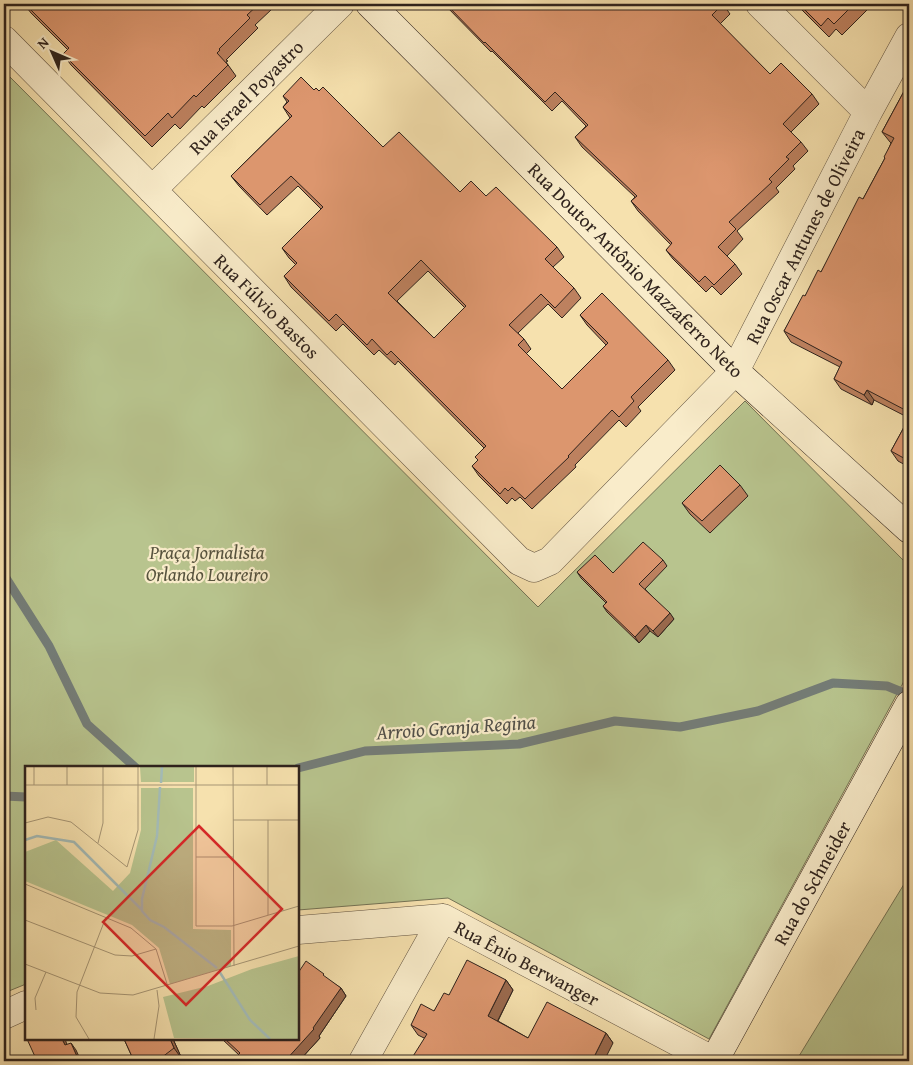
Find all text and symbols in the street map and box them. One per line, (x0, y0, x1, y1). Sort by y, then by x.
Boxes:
north arrow (28, 28, 78, 78)
text: N (32, 32, 54, 53)
street label: Rua Israel Poyastro (182, 33, 310, 161)
street label: Rua Oscar Antunes de Oliveira (738, 123, 872, 349)
street label: Rua Doutor Antônio Mazzaferro Neto (522, 156, 750, 384)
street label: Rua Fúlvio Bastos (208, 247, 326, 365)
park label: Praça Jornalista Orlando Loureiro (146, 538, 268, 588)
water label: Arroio Granja Regina (374, 706, 537, 747)
inset map (25, 766, 299, 1040)
street label: Rua do Schneider (766, 816, 858, 950)
street label: Rua Ênio Berwanger (450, 913, 605, 1013)

